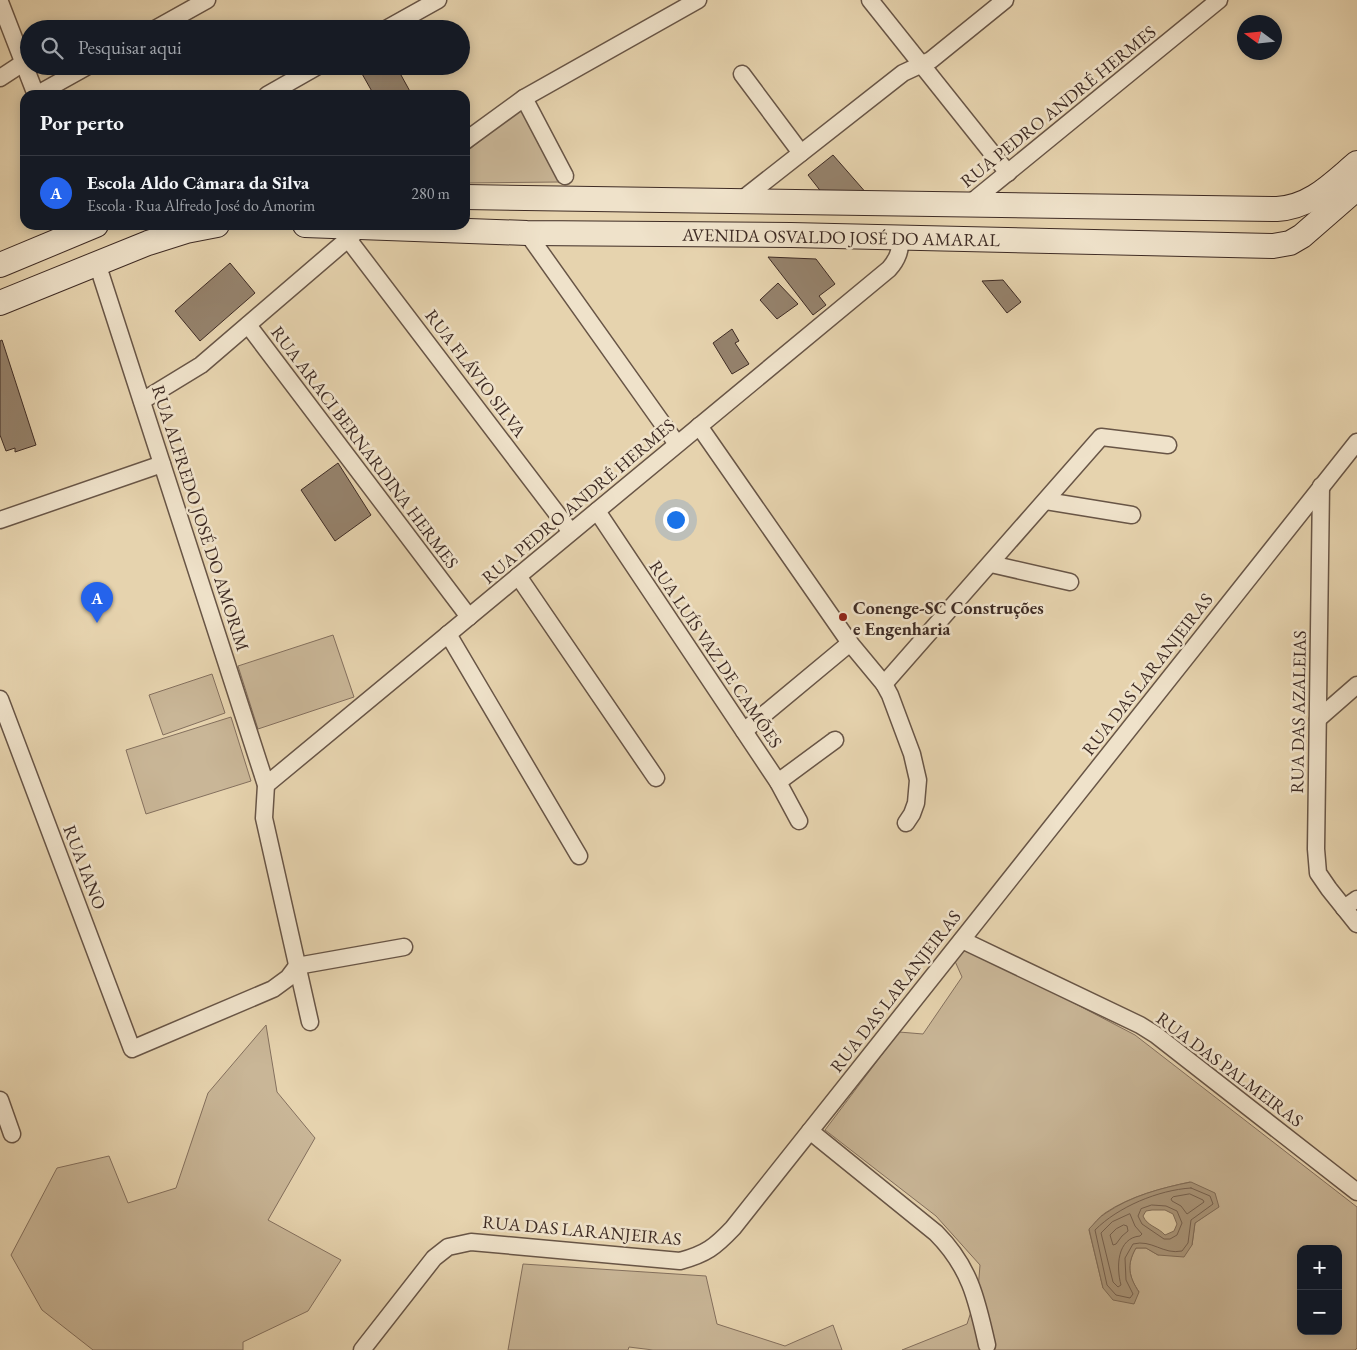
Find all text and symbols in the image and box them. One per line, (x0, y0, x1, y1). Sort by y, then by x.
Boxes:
north arrow (1237, 15, 1282, 60)
search box (20, 20, 470, 75)
street label: RUA PEDRO ANDRÉ HERMES (955, 20, 1161, 192)
icon: search (38, 34, 66, 62)
text: Pesquisar aqui (78, 35, 182, 60)
text: Por perto (40, 109, 124, 136)
text: Escola Aldo Câmara da Silva (87, 170, 309, 195)
text: A (50, 183, 62, 204)
text: 280 m (411, 183, 450, 204)
text: Escola · Rua Alfredo José do Amorim (87, 195, 315, 216)
street label: AVENIDA OSVALDO JOSÉ DO AMARAL (681, 223, 1001, 251)
street label: RUA FLÁVIO SILVA (420, 304, 532, 442)
street label: RUA ARACI BERNARDINA HERMES (266, 321, 464, 573)
street label: RUA ALFREDO JOSÉ DO AMORIM (147, 382, 255, 654)
street label: RUA PEDRO ANDRÉ HERMES (477, 413, 679, 589)
your location (663, 507, 689, 533)
street label: RUA LUÍS VAZ DE CAMÕES (644, 556, 788, 752)
pin: A (81, 582, 113, 623)
street label: RUA DAS LARANJEIRAS (1076, 588, 1218, 760)
place label: Conenge-SC Construções e Engenharia (853, 596, 1044, 640)
marker: Conenge-SC Construções e Engenharia (837, 611, 849, 623)
street label: RUA DAS AZALEIAS (1285, 630, 1311, 794)
street label: RUA IANO (58, 821, 112, 913)
street label: RUA DAS LARANJEIRAS (824, 905, 966, 1077)
street label: RUA DAS PALMEIRAS (1152, 1006, 1308, 1132)
street label: RUA DAS LARANJEIRAS (482, 1210, 682, 1250)
map controls (1297, 1245, 1342, 1335)
button: + (1297, 1245, 1342, 1290)
button: − (1297, 1290, 1342, 1335)

